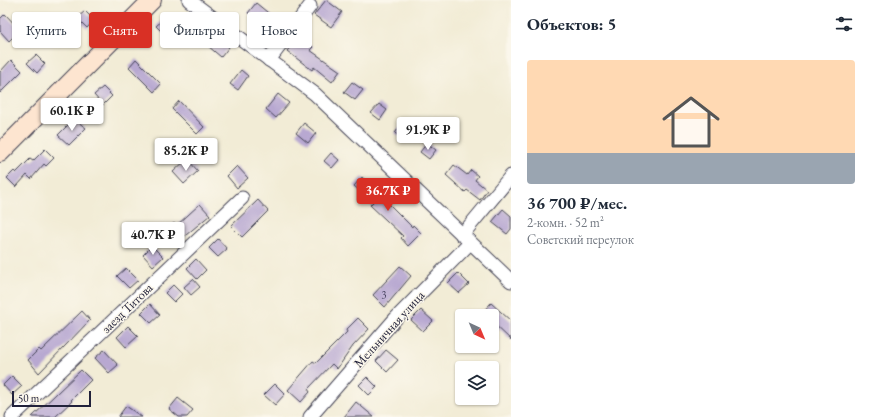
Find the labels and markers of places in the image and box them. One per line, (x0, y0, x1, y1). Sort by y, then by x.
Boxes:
pin: 60.1K ₽ (35, 98, 109, 132)
pin: 91.9K ₽ (391, 117, 465, 151)
pin: 85.2K ₽ (149, 138, 223, 172)
pin: 36.7K ₽ (351, 178, 425, 212)
pin: 40.7K ₽ (116, 222, 190, 256)

